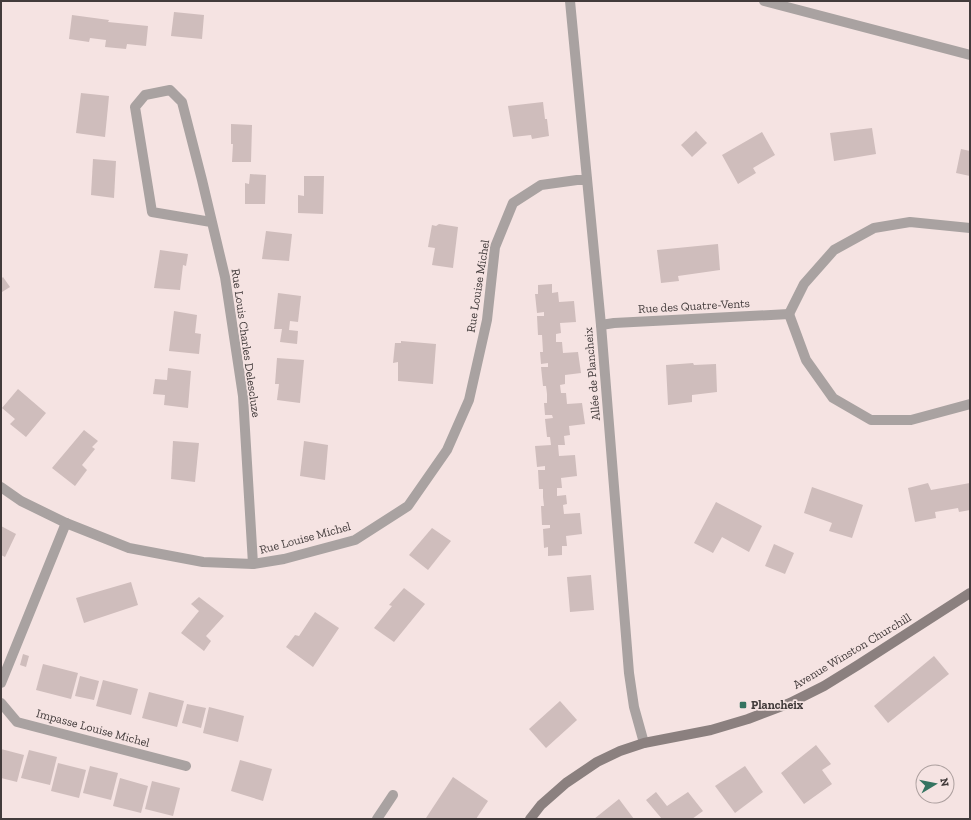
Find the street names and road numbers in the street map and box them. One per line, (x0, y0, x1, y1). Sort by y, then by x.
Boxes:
street label: Rue Louise Michel (464, 239, 492, 333)
street label: Rue Louis Charles Delescluze (229, 268, 263, 419)
street label: Rue des Quatre-Vents (638, 296, 750, 316)
street label: Allée de Plancheix (581, 327, 603, 421)
street label: Rue Louise Michel (258, 519, 352, 557)
street label: Avenue Winston Churchill (790, 610, 914, 692)
street label: Impasse Louise Michel (35, 706, 151, 750)

